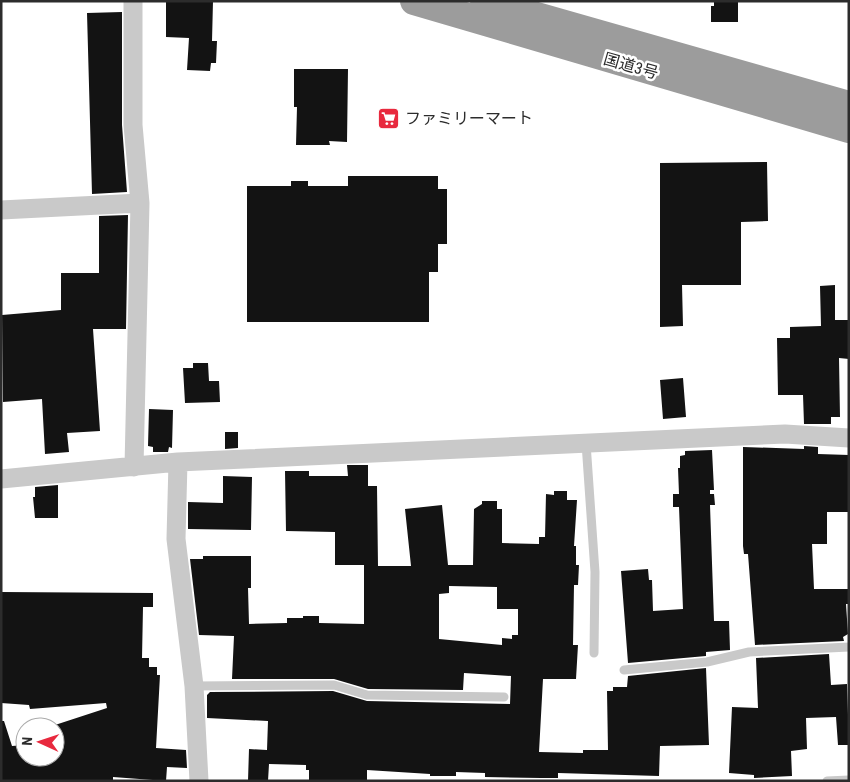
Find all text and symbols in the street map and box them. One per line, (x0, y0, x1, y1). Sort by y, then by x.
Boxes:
street label: 国道3号 (602, 49, 660, 83)
supermarket icon: ファミリーマート (377, 106, 401, 130)
place label: ファミリーマート (405, 109, 533, 128)
north arrow (15, 717, 65, 767)
text: N (19, 737, 35, 746)

